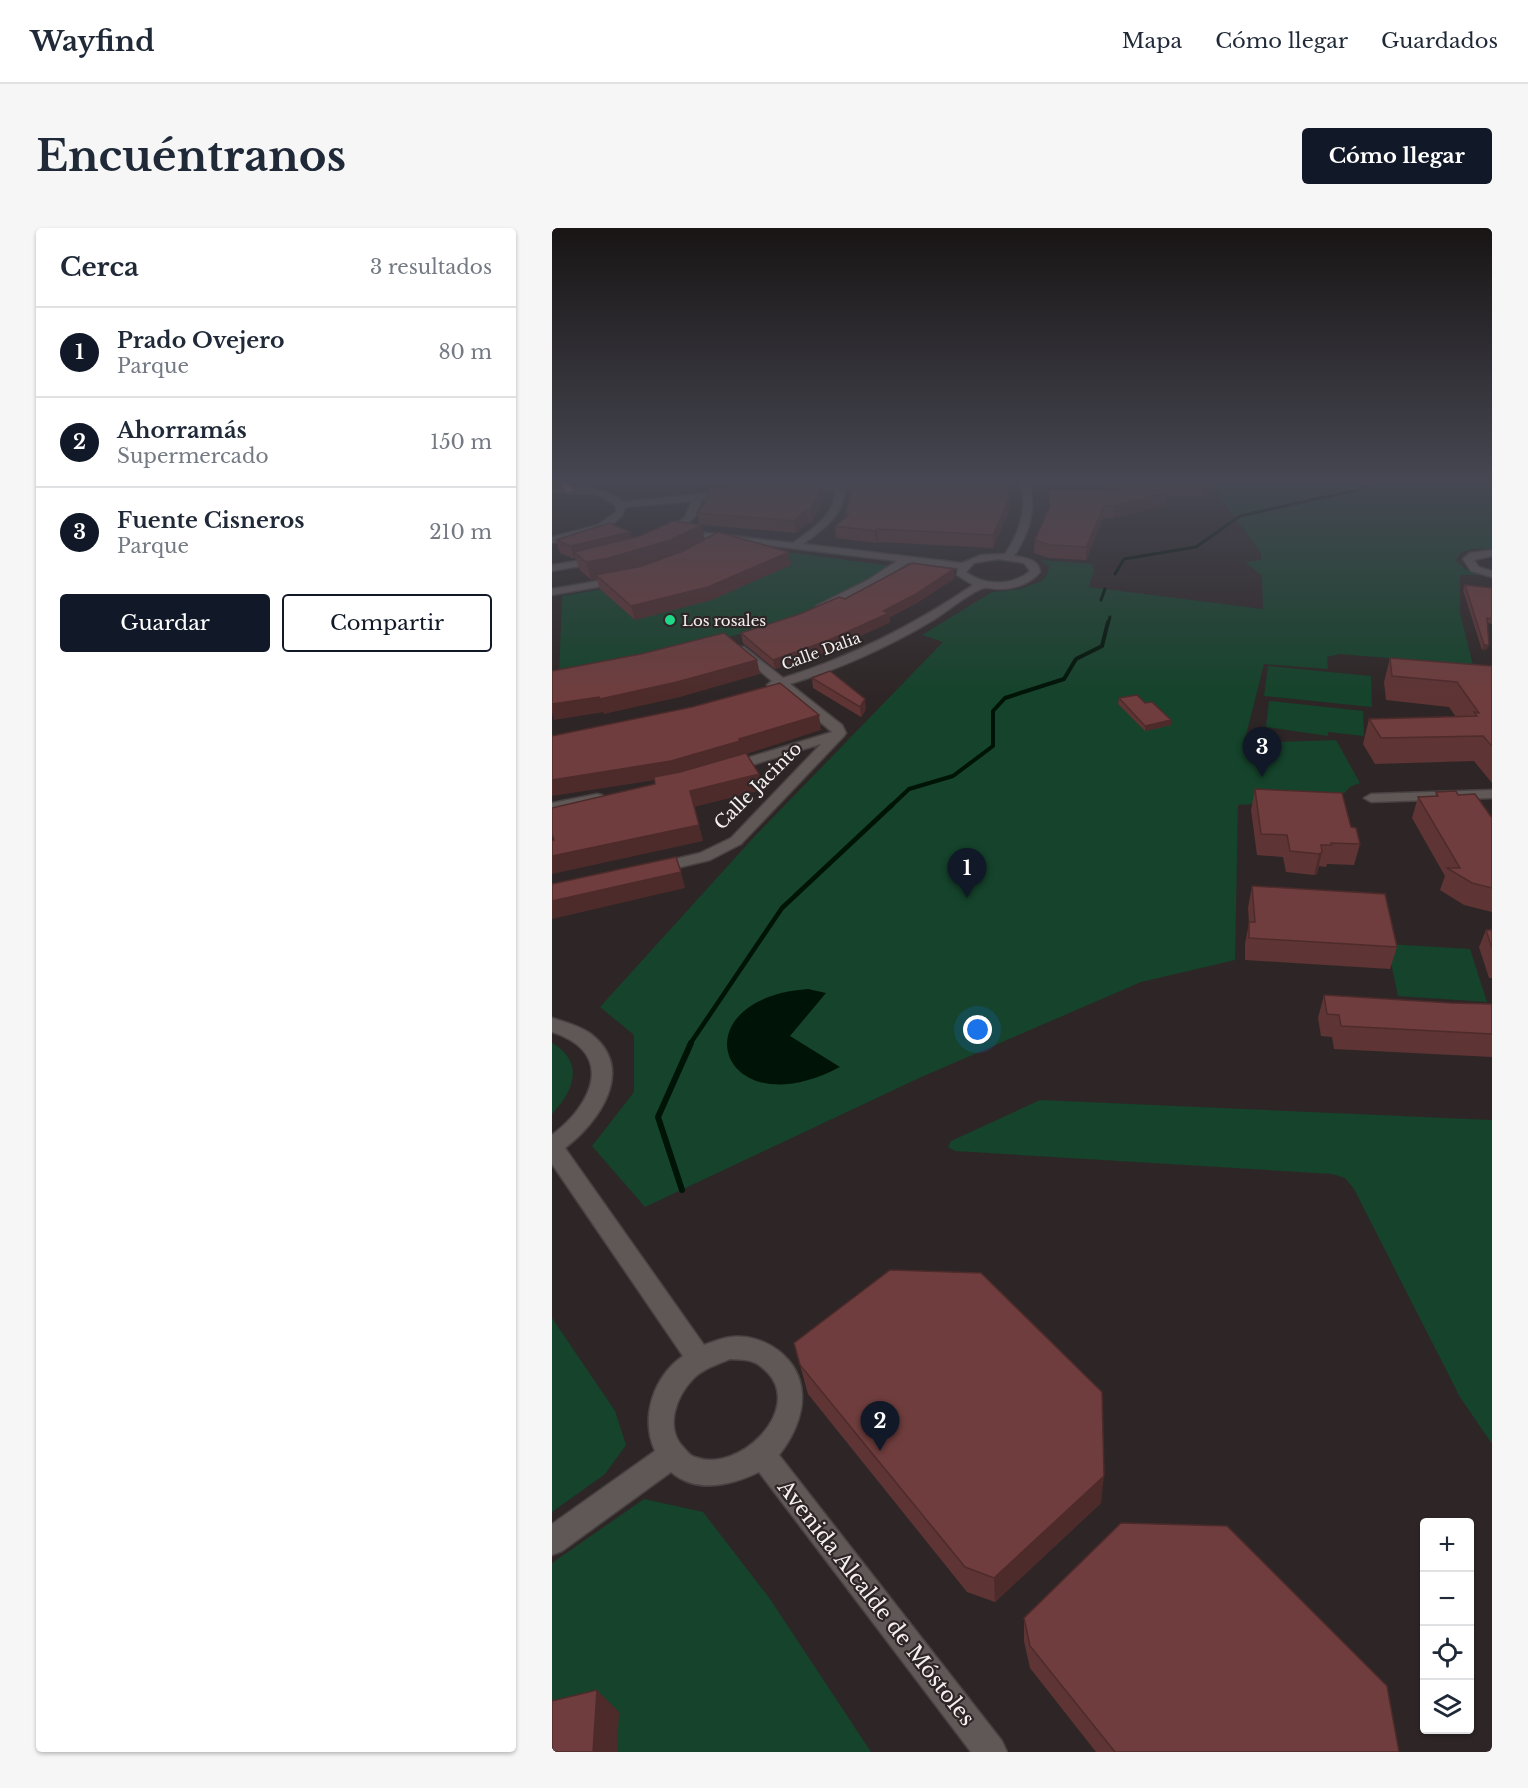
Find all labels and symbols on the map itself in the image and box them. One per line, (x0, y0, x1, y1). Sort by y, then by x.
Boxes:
place label: Los rosales (682, 611, 766, 630)
marker: Los rosales (663, 613, 677, 627)
street label: Calle Dalia (779, 628, 864, 674)
pin: 3 (1242, 728, 1282, 777)
street label: Calle Jacinto (710, 738, 806, 834)
pin: 1 (948, 848, 986, 898)
your location (963, 1015, 992, 1044)
pin: 2 (860, 1402, 900, 1451)
street label: Avenida Alcalde de Móstoles (771, 1474, 980, 1731)

